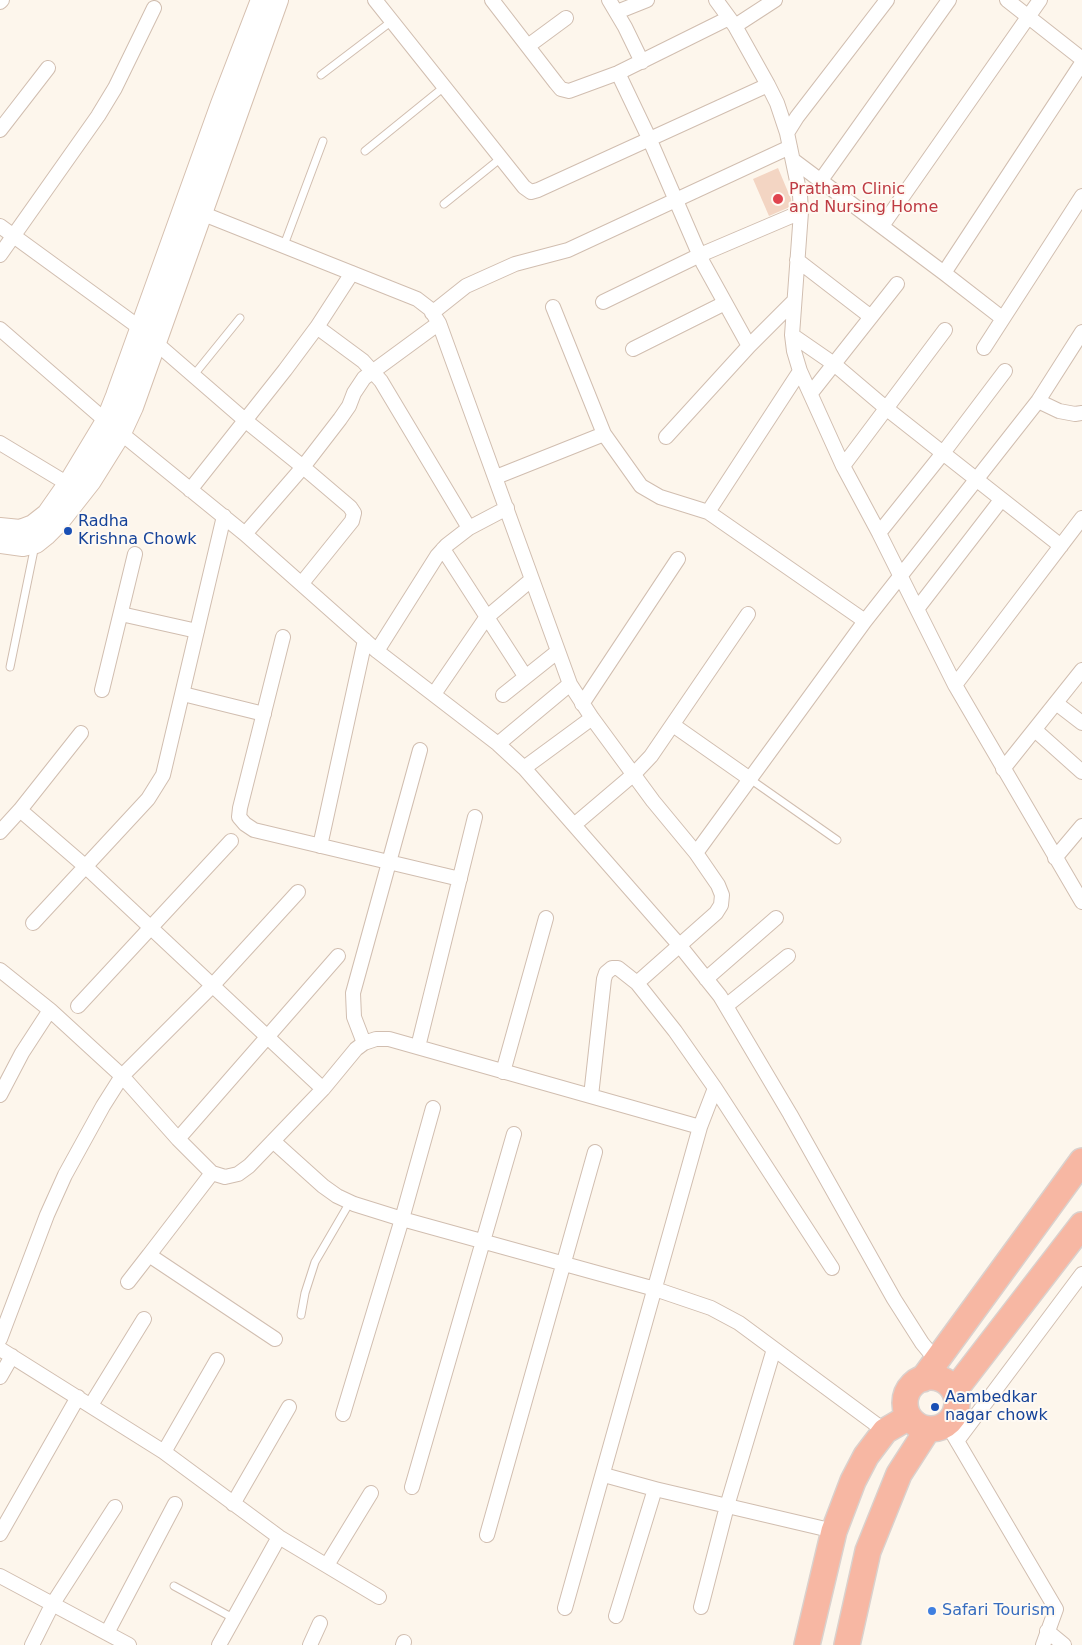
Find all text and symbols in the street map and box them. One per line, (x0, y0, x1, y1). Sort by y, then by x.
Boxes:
place label: Pratham Clinic and Nursing Home (789, 180, 938, 218)
marker: Pratham Clinic and Nursing Home (771, 192, 785, 206)
place label: Radha Krishna Chowk (78, 512, 196, 550)
marker: Radha Krishna Chowk (62, 525, 74, 537)
place label: Aambedkar nagar chowk (945, 1388, 1048, 1426)
marker: Aambedkar nagar chowk (929, 1401, 941, 1413)
place label: Safari Tourism (942, 1601, 1055, 1621)
marker: Safari Tourism (926, 1605, 938, 1617)

